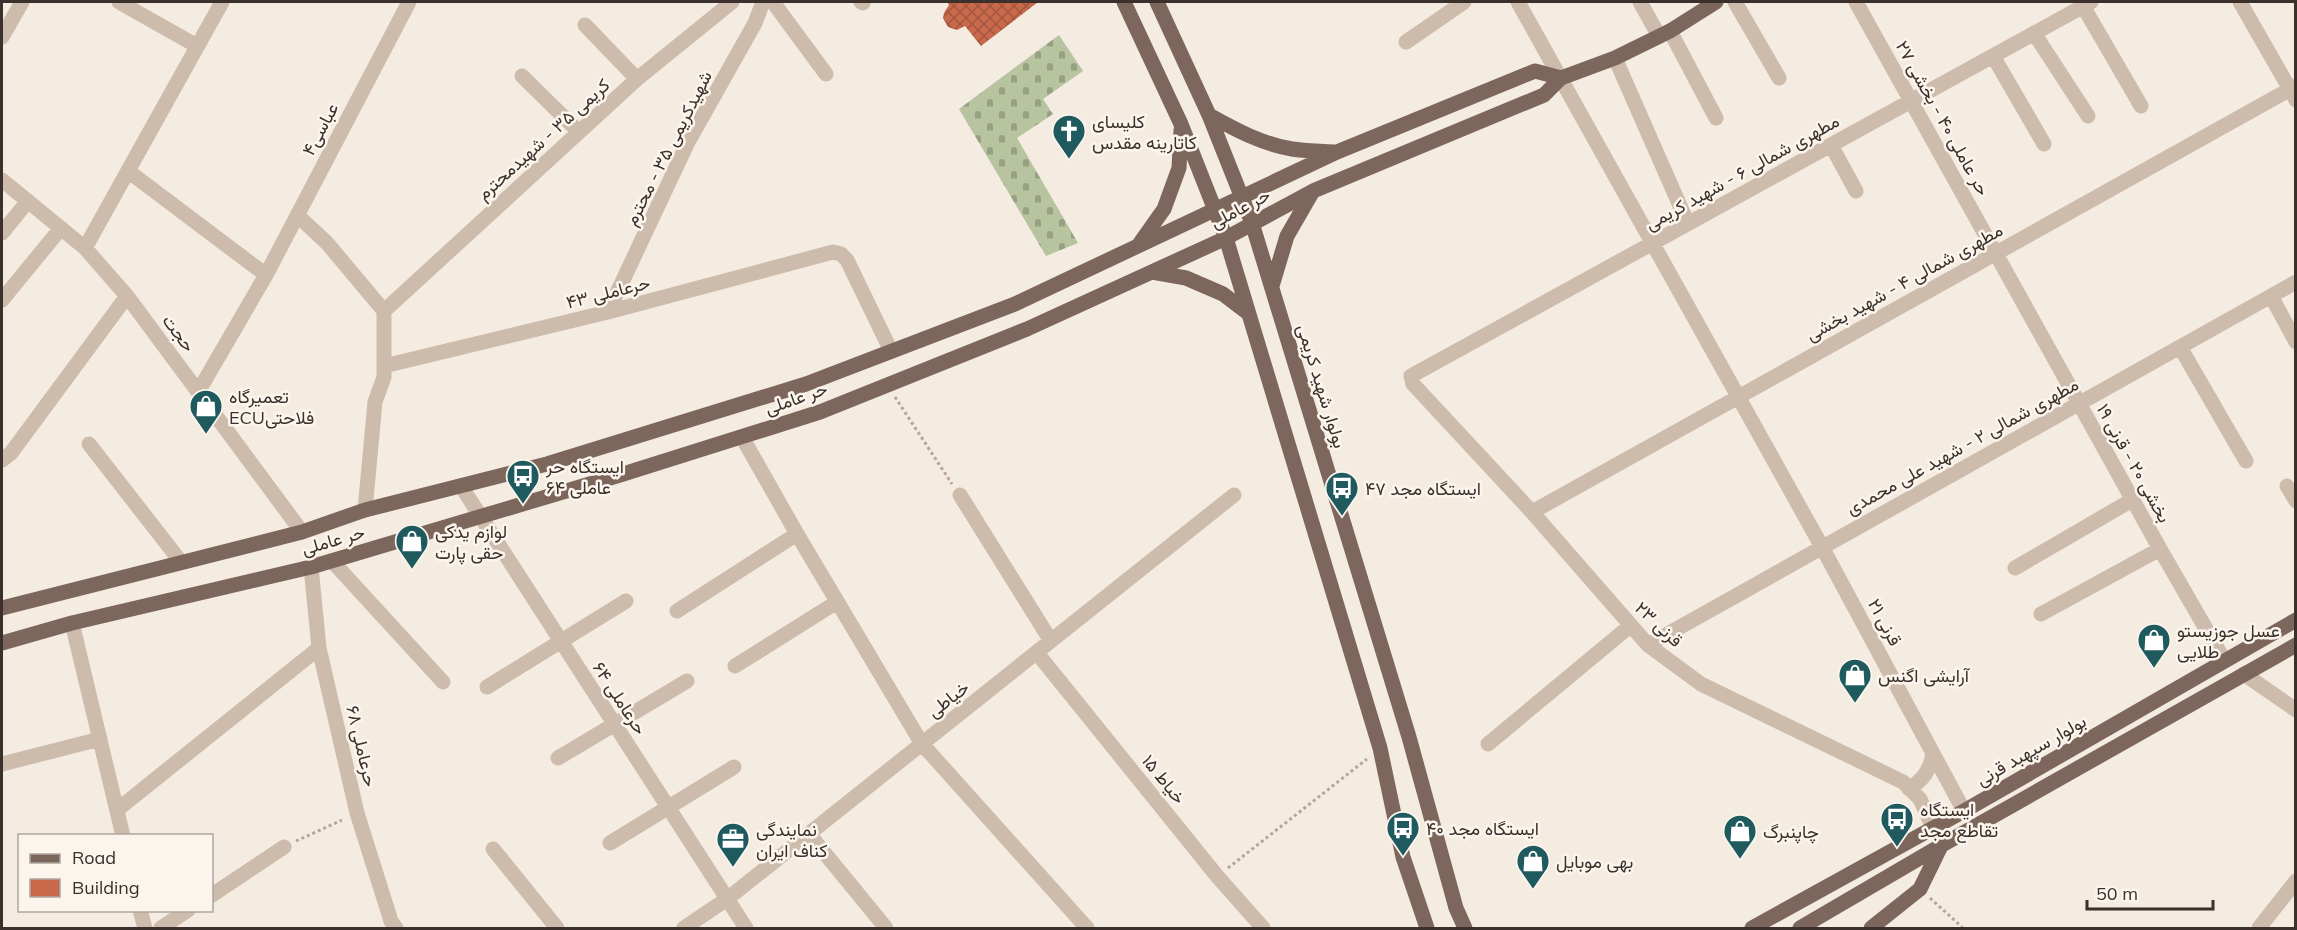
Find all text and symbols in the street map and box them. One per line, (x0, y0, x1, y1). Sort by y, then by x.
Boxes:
street label: حر عاملی ۴۰ - بخشی ۲۷ (1891, 36, 1995, 200)
street label: شهیدکریمی ۳۵ - محترم (619, 67, 718, 230)
street label: کریمی ۳۵ - شهیدمحترم (472, 73, 615, 205)
street label: عباسی۴ (297, 99, 343, 159)
street label: مطهری شمالی ۶ - شهید کریمی (1641, 109, 1843, 235)
place label: کلیسای کاتارینه مقدس (1092, 110, 1197, 154)
church icon: کلیسای کاتارینه مقدس (1051, 113, 1087, 160)
street label: حر عاملی (1206, 183, 1274, 233)
street label: مطهری شمالی ۴ - شهید بخشی (1801, 218, 2007, 346)
street label: حرعاملی ۴۳ (564, 270, 652, 314)
street label: حجت (157, 310, 201, 356)
street label: بولوار شهید کریمی (1292, 321, 1352, 451)
street label: مطهری شمالی ۲ - شهید علی محمدی (1842, 372, 2082, 520)
street label: حر عاملی (762, 377, 830, 419)
place label: تعمیرگاه ECUفلاحتی (229, 385, 314, 429)
shop icon: تعمیرگاه ECUفلاحتی (188, 388, 224, 435)
street label: بخشی ۲۰ - قرنی ۱۹ (2092, 399, 2176, 527)
place label: ایستگاه حر عاملی ۶۴ (545, 455, 624, 499)
bus stop icon: ایستگاه حر عاملی ۶۴ (505, 458, 541, 505)
bus stop icon: ایستگاه مجد ۴۷ (1324, 470, 1360, 517)
place label: ایستگاه مجد ۴۷ (1365, 477, 1481, 500)
street label: حر عاملی (299, 520, 367, 560)
place label: لوازم یدکی حقی پارت (435, 520, 507, 565)
shop icon: لوازم یدکی حقی پارت (394, 523, 430, 570)
street label: قرنی ۲۱ (1863, 594, 1907, 650)
street label: قرنی ۲۳ (1630, 596, 1688, 652)
place label: عسل جوزیستو طلایی (2177, 619, 2280, 663)
shop icon: عسل جوزیستو طلایی (2136, 622, 2172, 669)
street label: حرعاملی ۶۴ (588, 657, 652, 739)
shop icon: آرایشی اگنس (1837, 657, 1873, 704)
place label: آرایشی اگنس (1878, 664, 1971, 687)
street label: خیاطی (923, 676, 973, 722)
street label: حرعاملی ۶۸ (341, 703, 383, 789)
street label: بولوار سپهبد قرنی (1972, 709, 2091, 792)
street label: خیاط ۱۵ (1137, 750, 1191, 808)
place label: ایستگاه تقاطع مجد (1920, 798, 1998, 843)
bus stop icon: ایستگاه تقاطع مجد (1879, 801, 1915, 848)
bus stop icon: ایستگاه مجد ۴۰ (1385, 810, 1421, 857)
shop icon: چاپنبرگ (1722, 813, 1758, 860)
place label: ایستگاه مجد ۴۰ (1426, 817, 1539, 840)
place label: نمایندگی کناف ایران (756, 818, 828, 862)
place label: چاپنبرگ (1763, 820, 1819, 844)
office icon: نمایندگی کناف ایران (715, 821, 751, 868)
legend (18, 834, 213, 912)
shop icon: بهی موبایل (1515, 843, 1551, 890)
text: Road (72, 846, 116, 869)
place label: بهی موبایل (1556, 850, 1633, 873)
scale bar (2087, 873, 2213, 911)
text: Building (72, 876, 140, 899)
text: 50 m (2096, 882, 2138, 905)

